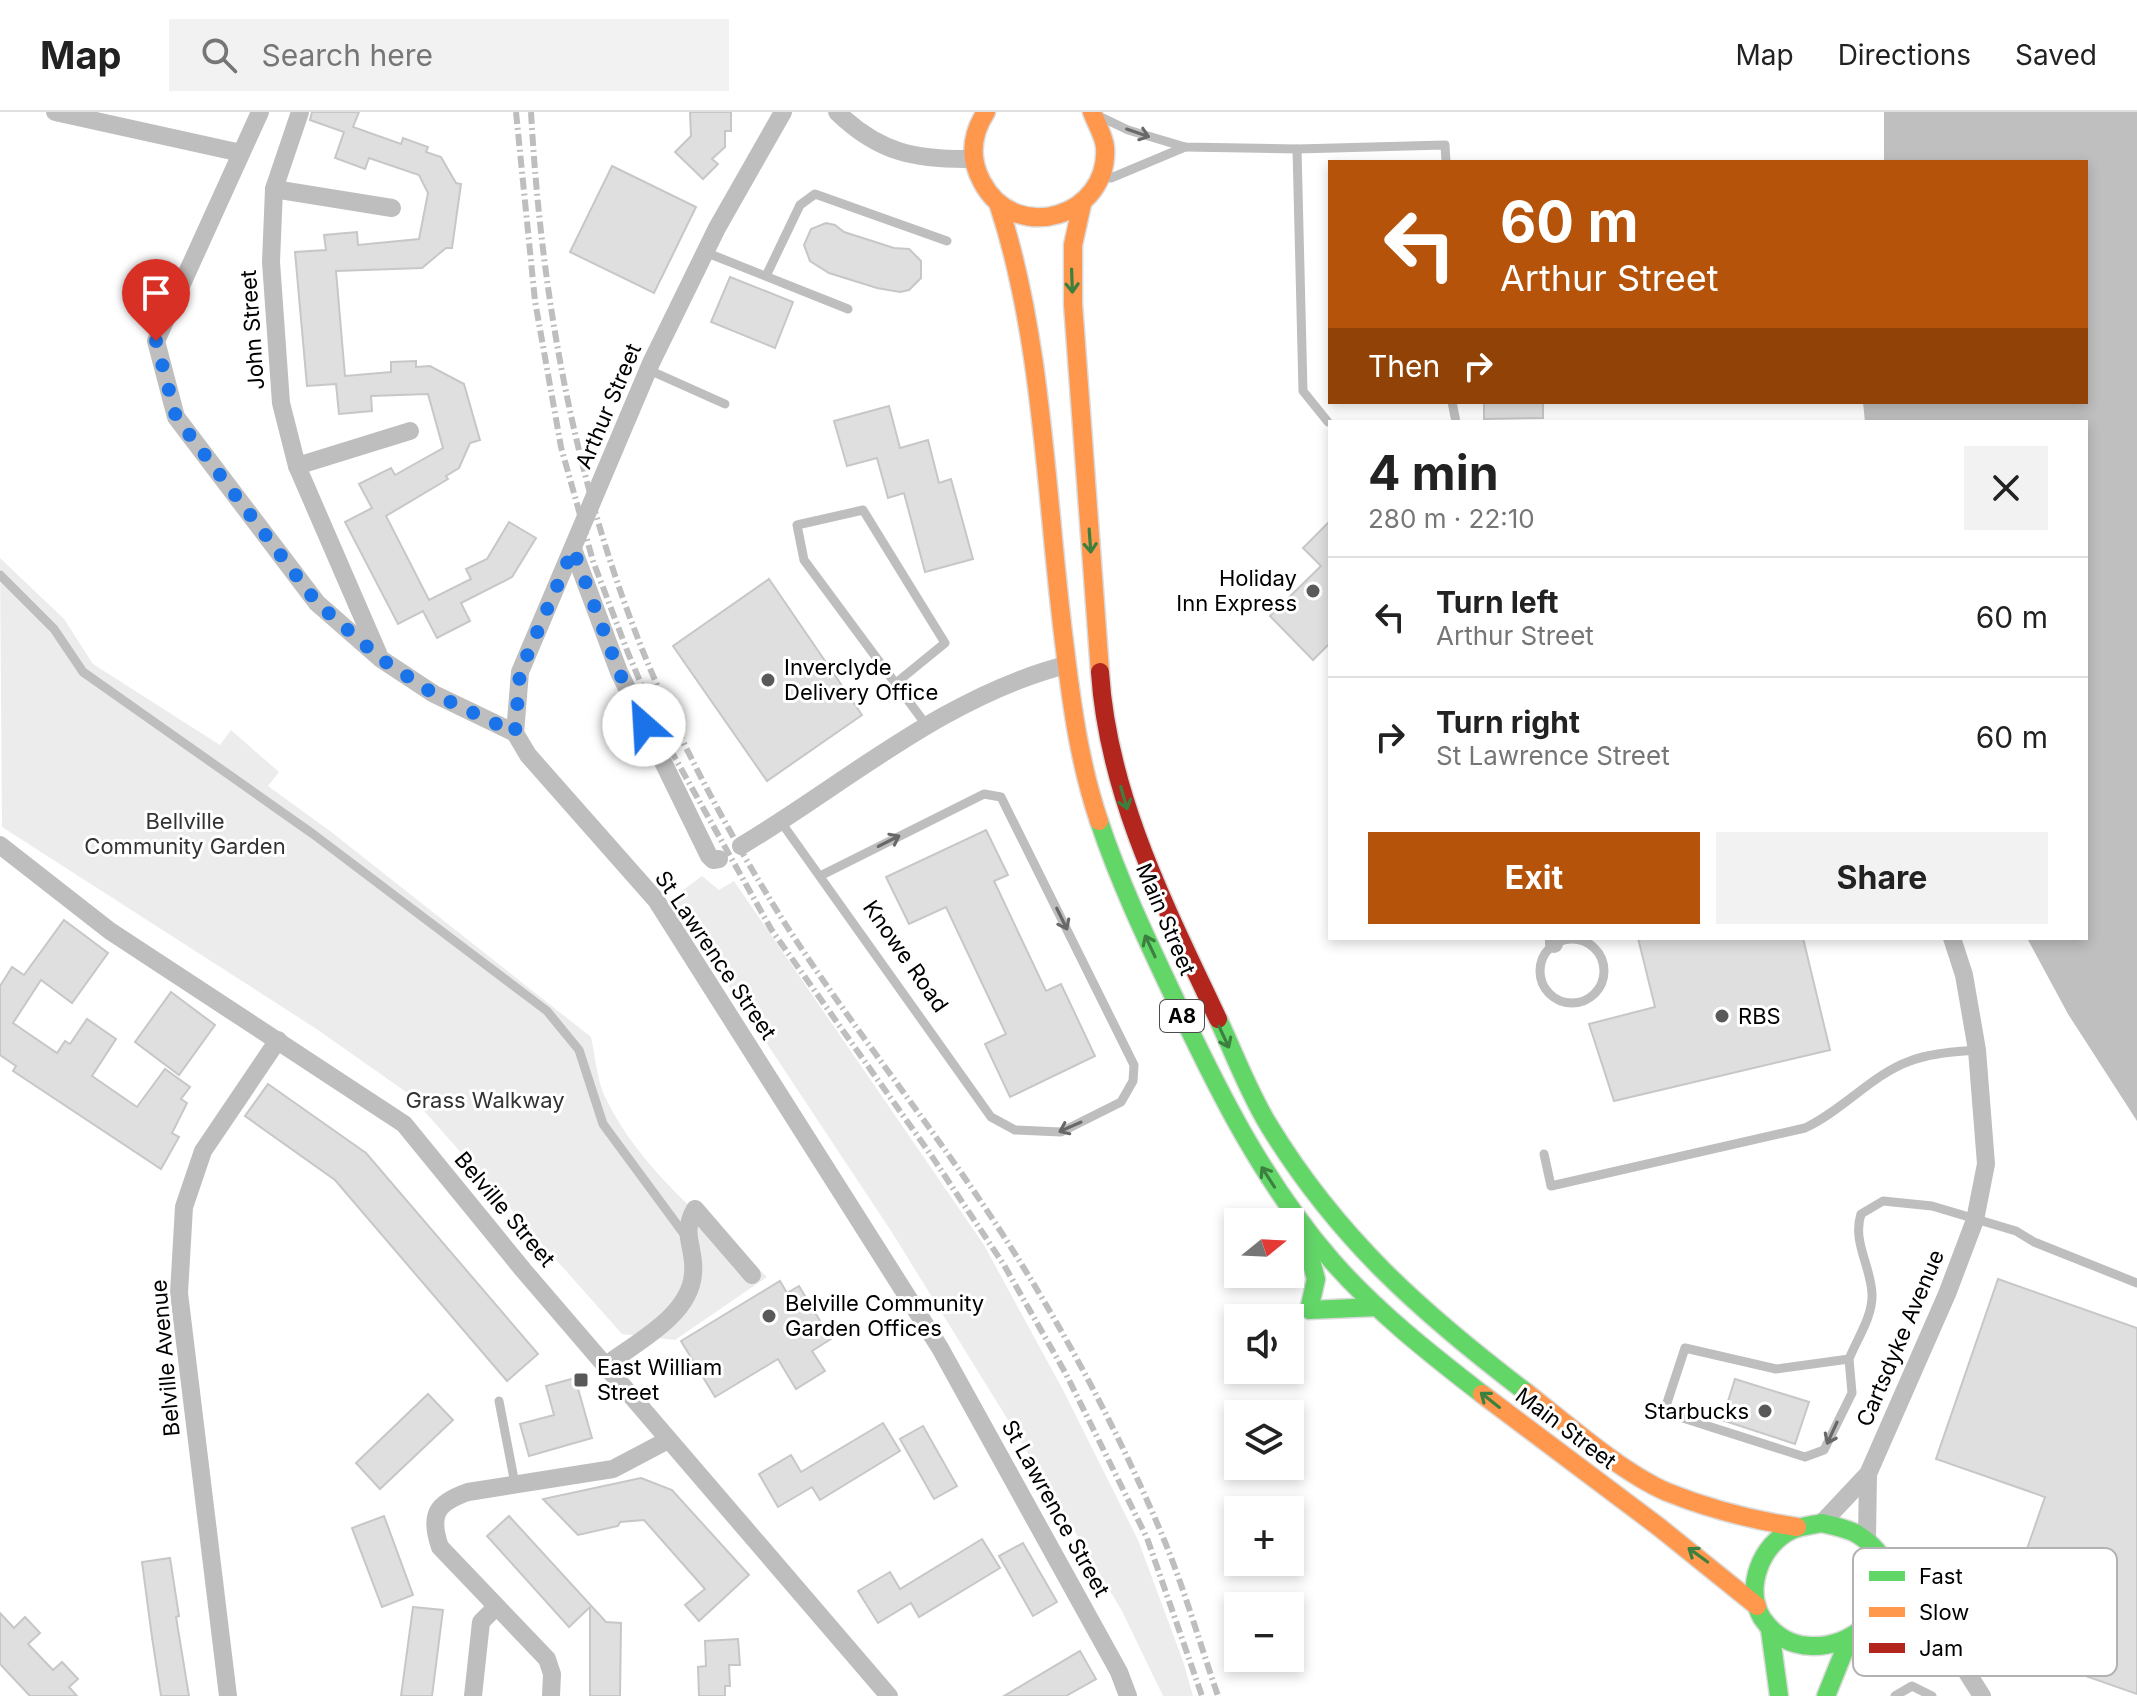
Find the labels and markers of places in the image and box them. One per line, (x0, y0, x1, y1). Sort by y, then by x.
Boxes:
pin (122, 259, 190, 341)
place label: Holiday Inn Express (1176, 565, 1297, 616)
marker: Holiday Inn Express (1304, 582, 1322, 600)
place label: Inverclyde Delivery Office (784, 654, 938, 705)
marker: Inverclyde Delivery Office (759, 671, 777, 689)
place label: RBS (1738, 1003, 1781, 1029)
marker: RBS (1713, 1007, 1731, 1025)
place label: Belville Community Garden Offices (785, 1290, 984, 1341)
marker: Belville Community Garden Offices (760, 1307, 778, 1325)
place label: East William Street (597, 1354, 722, 1405)
marker: East William Street (572, 1371, 590, 1389)
place label: Starbucks (1644, 1398, 1749, 1424)
marker: Starbucks (1756, 1402, 1774, 1420)

